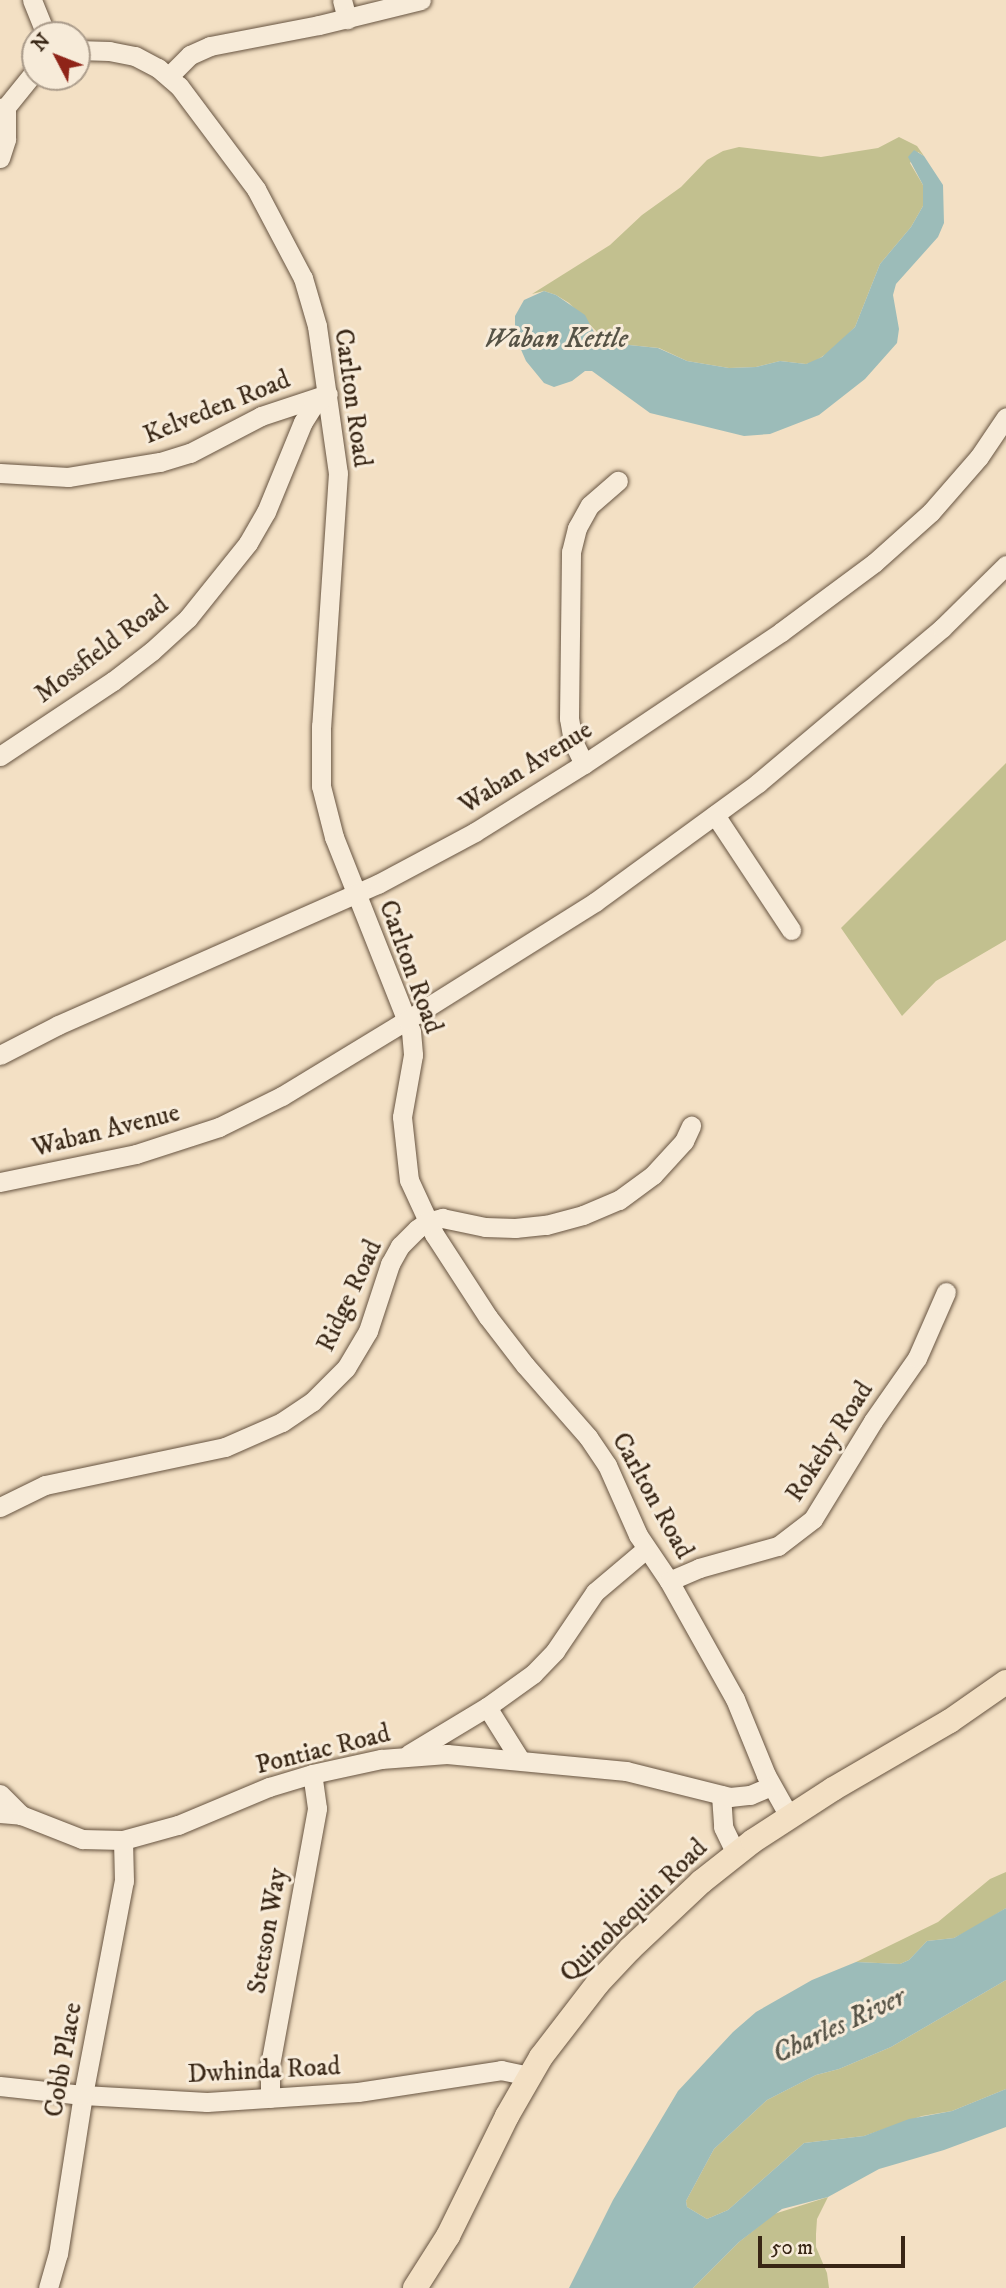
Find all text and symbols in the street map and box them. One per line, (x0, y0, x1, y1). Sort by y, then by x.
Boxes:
north arrow (21, 21, 91, 91)
text: N (28, 29, 55, 56)
water label: Waban Kettle (484, 322, 628, 356)
street label: Carlton Road (327, 327, 377, 469)
street label: Kelveden Road (139, 364, 295, 452)
street label: Mossfield Road (29, 590, 175, 710)
street label: Waban Avenue (454, 715, 598, 821)
street label: Carlton Road (371, 896, 449, 1038)
street label: Waban Avenue (29, 1098, 183, 1164)
street label: Ridge Road (311, 1235, 389, 1357)
street label: Rokeby Road (780, 1376, 880, 1508)
street label: Carlton Road (605, 1427, 699, 1565)
street label: Pontiac Road (253, 1718, 393, 1782)
street label: Quinobequin Road (554, 1833, 714, 1989)
street label: Stetson Way (242, 1866, 294, 1996)
water label: Charles River (767, 1981, 911, 2071)
street label: Cobb Place (39, 2000, 89, 2120)
street label: Dwhinda Road (187, 2051, 341, 2091)
scale bar (761, 2222, 908, 2266)
text: 50 m (771, 2235, 813, 2261)

